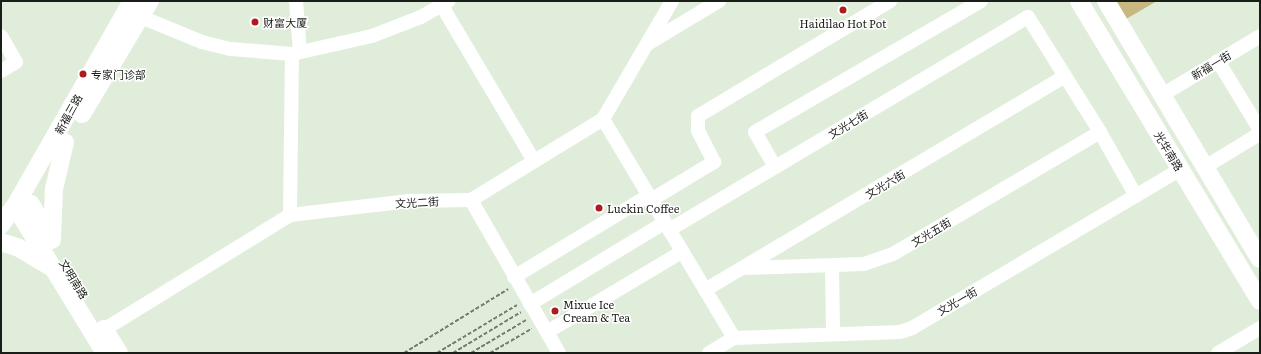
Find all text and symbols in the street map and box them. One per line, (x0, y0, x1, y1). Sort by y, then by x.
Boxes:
marker: Haidilao Hot Pot (838, 5, 848, 15)
place label: 财富大厦 (263, 15, 307, 29)
place label: Haidilao Hot Pot (800, 16, 886, 30)
marker: 财富大厦 (250, 17, 260, 27)
street label: 新福一街 (1189, 48, 1233, 82)
place label: 专家门诊部 (91, 67, 146, 81)
marker: 专家门诊部 (78, 69, 88, 79)
street label: 新福三路 (52, 92, 84, 136)
street label: 文光七街 (826, 107, 870, 141)
street label: 光华南路 (1152, 129, 1186, 173)
street label: 文光六街 (863, 167, 907, 201)
street label: 文光二街 (395, 194, 439, 210)
place label: Luckin Coffee (607, 201, 679, 215)
marker: Luckin Coffee (594, 203, 604, 213)
street label: 文光五街 (909, 215, 953, 249)
street label: 文明南路 (57, 257, 91, 301)
street label: 文光一街 (935, 284, 979, 318)
place label: Mixue Ice Cream & Tea (563, 298, 630, 324)
marker: Mixue Ice Cream & Tea (550, 306, 560, 316)

